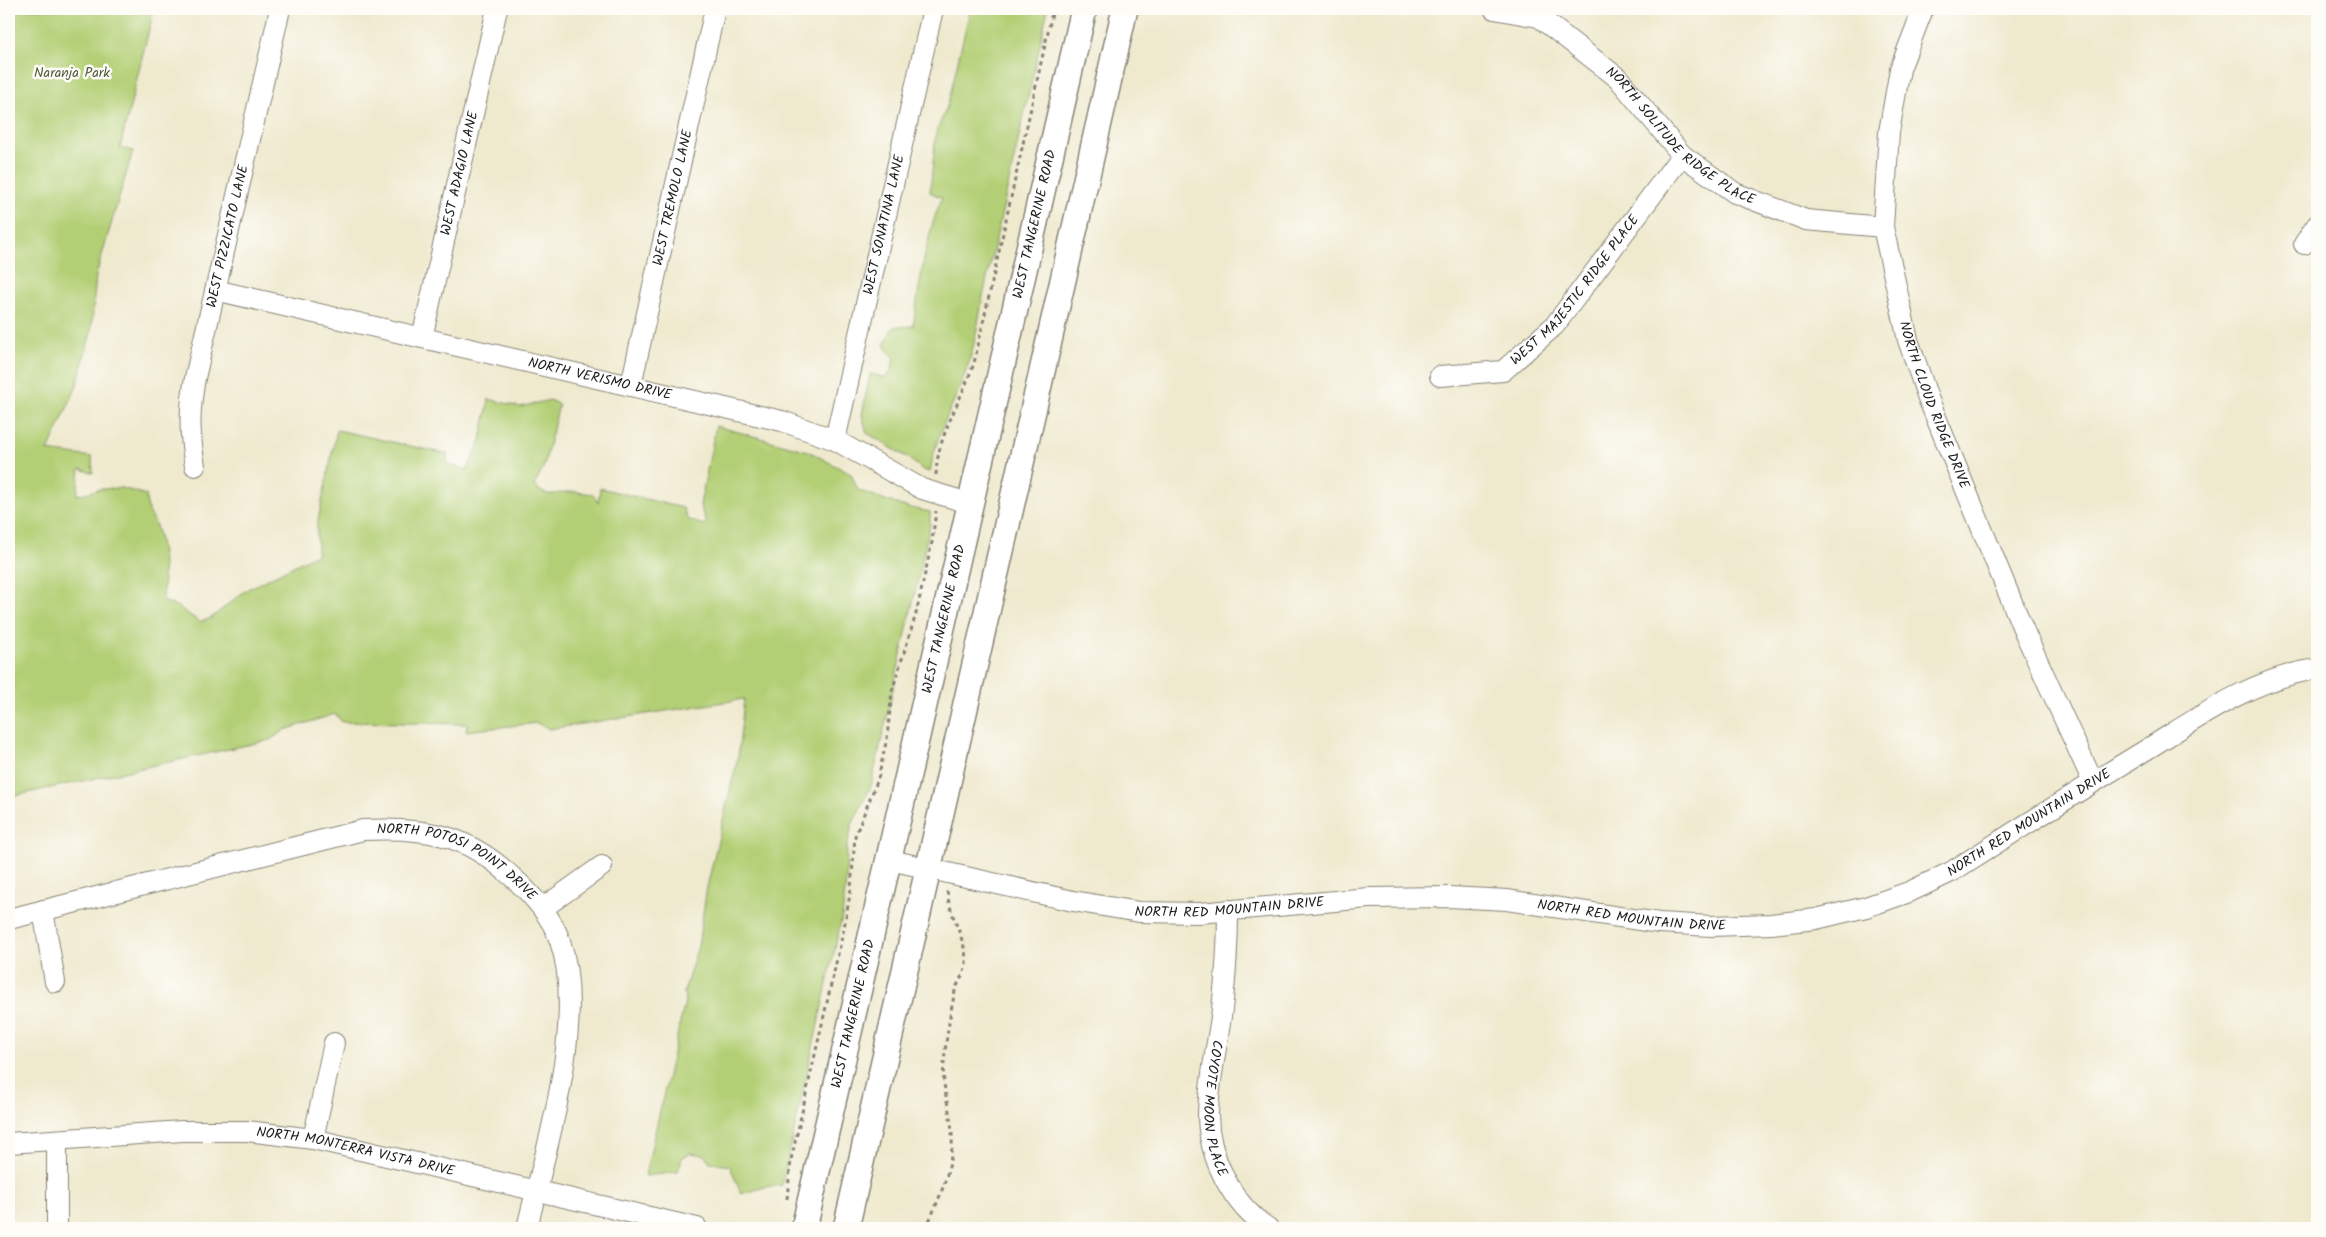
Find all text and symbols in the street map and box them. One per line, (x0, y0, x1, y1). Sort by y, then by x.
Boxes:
street label: NORTH SOLITUDE RIDGE PLACE (1601, 61, 1759, 211)
park label: Naranja Park (34, 62, 110, 84)
street label: WEST ADAGIO LANE (435, 108, 485, 237)
street label: WEST TREMOLO LANE (647, 127, 699, 268)
street label: WEST TANGERINE ROAD (1007, 148, 1062, 301)
street label: WEST SONATINA LANE (857, 152, 911, 297)
street label: WEST PIZZICATO LANE (201, 162, 255, 310)
street label: WEST MAJESTIC RIDGE PLACE (1505, 209, 1645, 371)
street label: NORTH CLOUD RIDGE DRIVE (1893, 319, 1976, 493)
street label: NORTH VERISMO DRIVE (526, 352, 675, 406)
street label: WEST TANGERINE ROAD (916, 542, 972, 695)
street label: NORTH RED MOUNTAIN DRIVE (1943, 763, 2116, 883)
street label: NORTH POTOSI POINT DRIVE (377, 818, 543, 906)
street label: NORTH RED MOUNTAIN DRIVE (1134, 891, 1326, 924)
street label: NORTH RED MOUNTAIN DRIVE (1536, 894, 1727, 937)
street label: WEST TANGERINE ROAD (825, 937, 881, 1090)
street label: COYOTE MOON PLACE (1197, 1038, 1234, 1181)
street label: NORTH MONTERRA VISTA DRIVE (255, 1121, 458, 1183)

